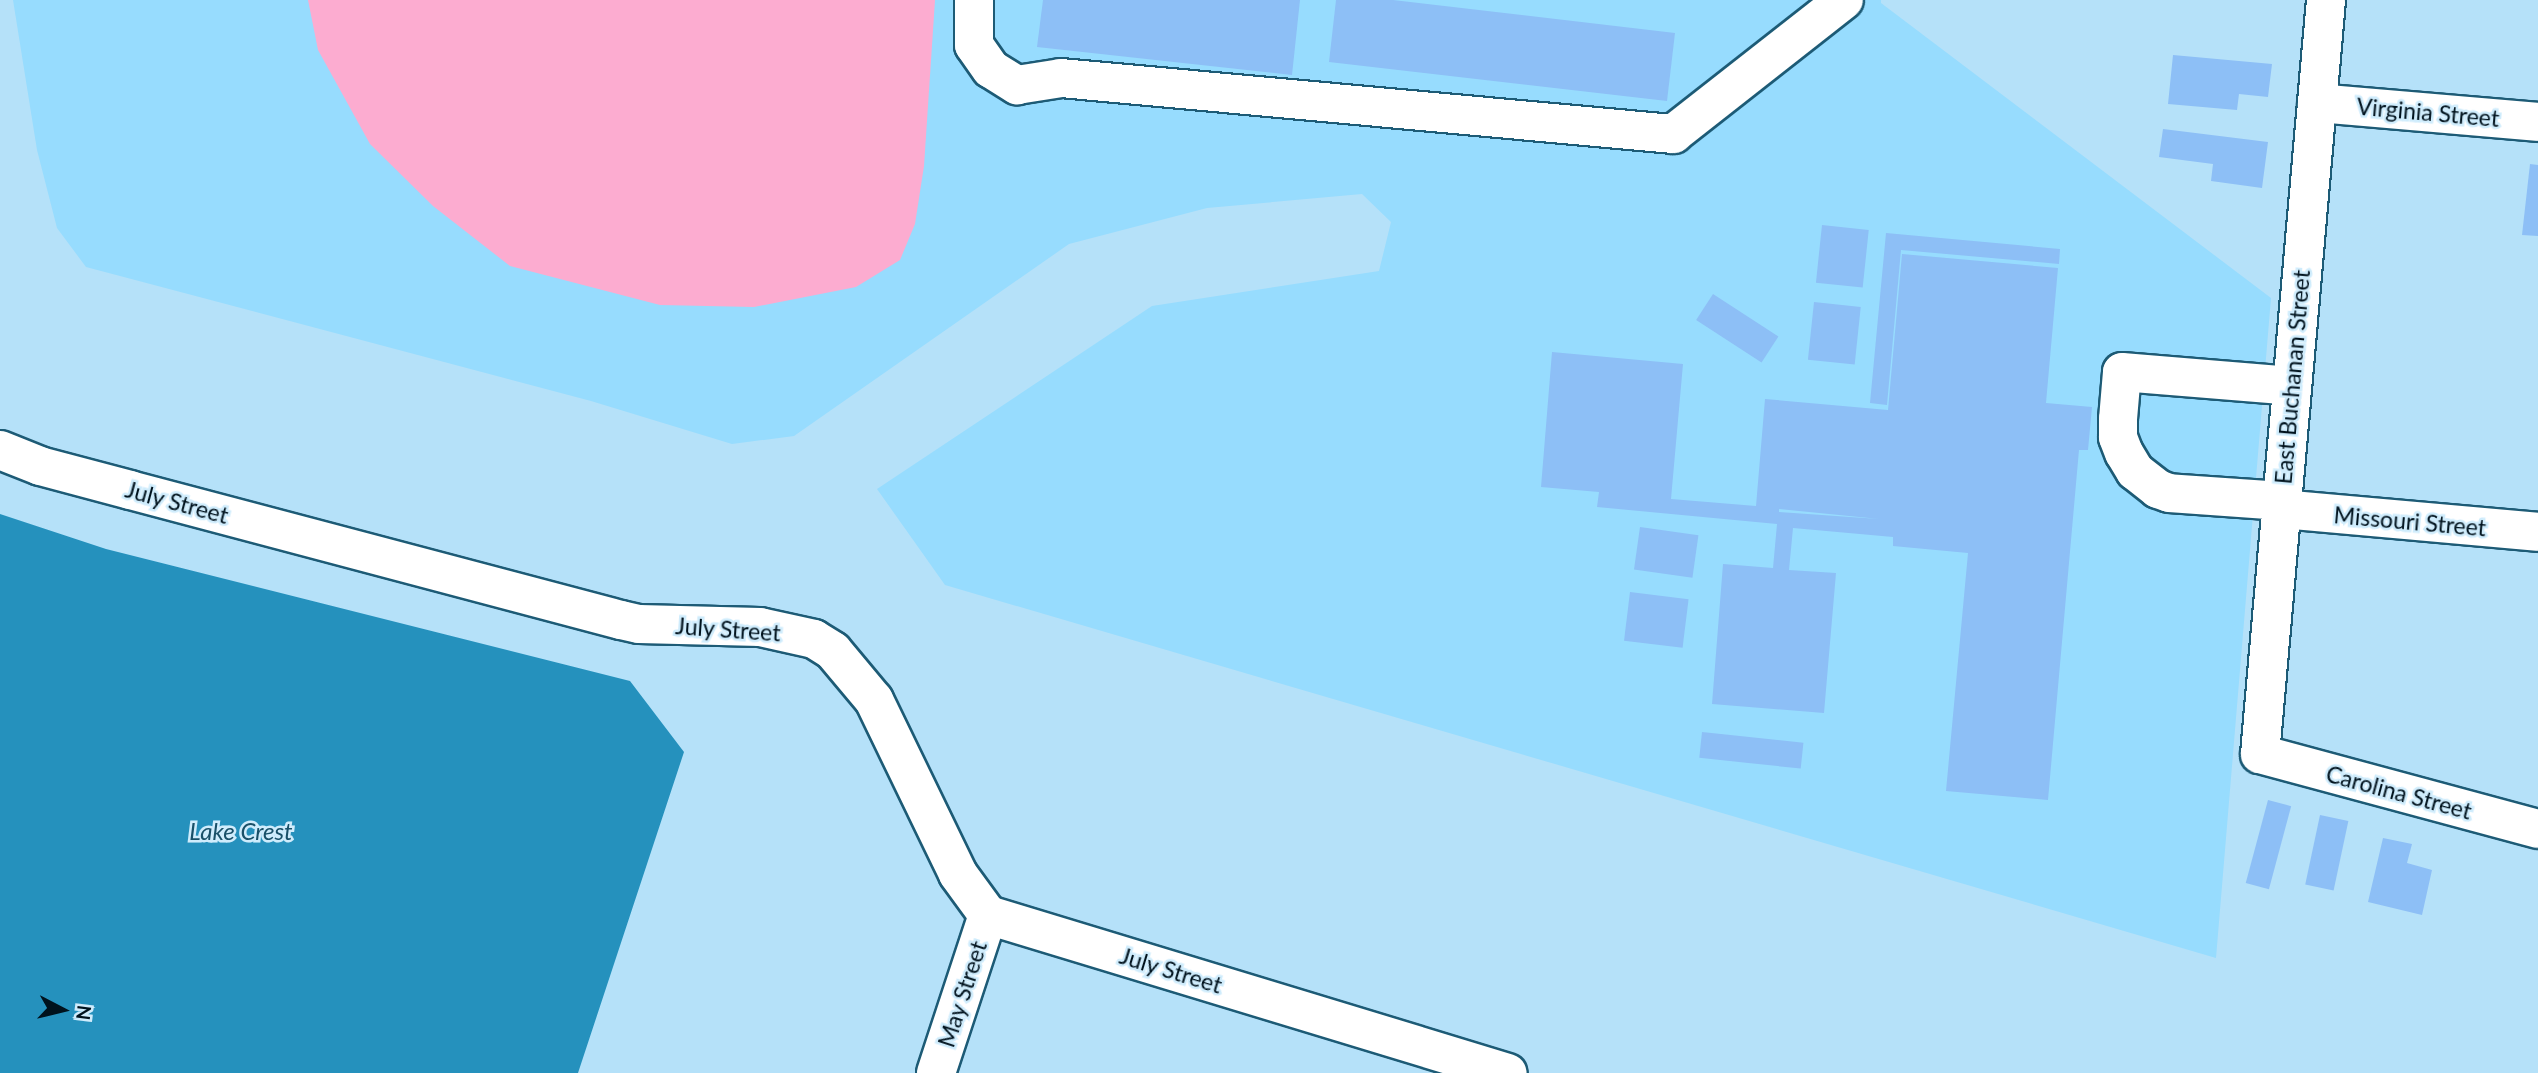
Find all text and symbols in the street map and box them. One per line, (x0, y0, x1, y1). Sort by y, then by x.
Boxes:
street label: Virginia Street (2356, 92, 2500, 132)
street label: East Buchanan Street (2269, 269, 2315, 485)
street label: July Street (122, 475, 232, 529)
street label: Missouri Street (2333, 501, 2487, 541)
street label: July Street (674, 612, 782, 646)
street label: Carolina Street (2323, 759, 2475, 825)
water label: Lake Crest (189, 817, 293, 845)
street label: May Street (932, 937, 992, 1051)
street label: July Street (1116, 941, 1226, 999)
north arrow (28, 975, 98, 1045)
text: N (72, 1004, 97, 1021)

